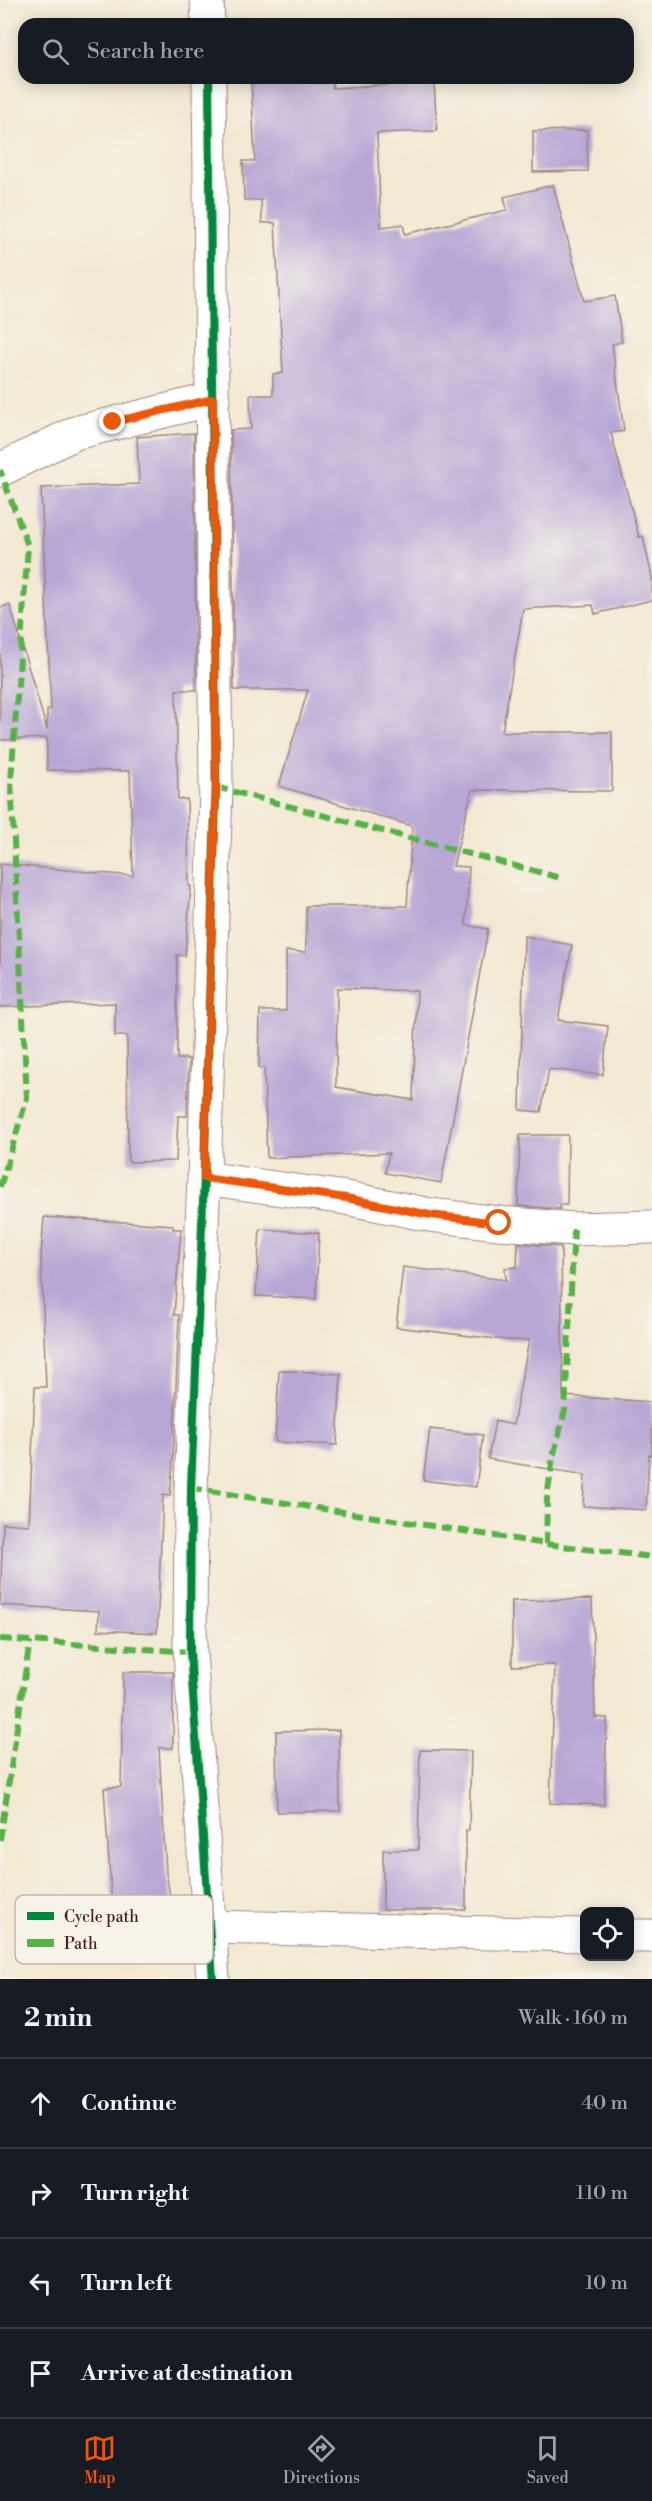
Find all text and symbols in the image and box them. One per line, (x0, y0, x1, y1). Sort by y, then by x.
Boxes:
search box (18, 18, 634, 84)
icon: search (39, 35, 72, 68)
text: Search here (87, 38, 204, 65)
route end (99, 408, 125, 434)
route start (485, 1209, 511, 1235)
legend (15, 1895, 213, 1964)
text: Cycle path (64, 1907, 139, 1927)
map controls (580, 1907, 634, 1961)
button: locate (580, 1907, 634, 1961)
text: Path (64, 1934, 98, 1954)
text: 2 min (24, 2002, 92, 2034)
text: Walk · 160 m (518, 2006, 628, 2031)
icon: ahead (24, 2087, 57, 2120)
text: Continue (81, 2090, 177, 2117)
text: 40 m (581, 2091, 628, 2116)
icon: right (24, 2177, 57, 2210)
text: Turn right (81, 2180, 189, 2207)
text: 110 m (576, 2181, 628, 2206)
icon: left (24, 2267, 57, 2300)
text: Turn left (81, 2270, 172, 2297)
text: 10 m (585, 2271, 628, 2296)
icon: arrive (24, 2357, 57, 2390)
text: Arrive at destination (81, 2360, 293, 2387)
tab: Map (83, 2432, 116, 2488)
tab: Directions (283, 2432, 360, 2488)
tab: Saved (527, 2432, 569, 2488)

